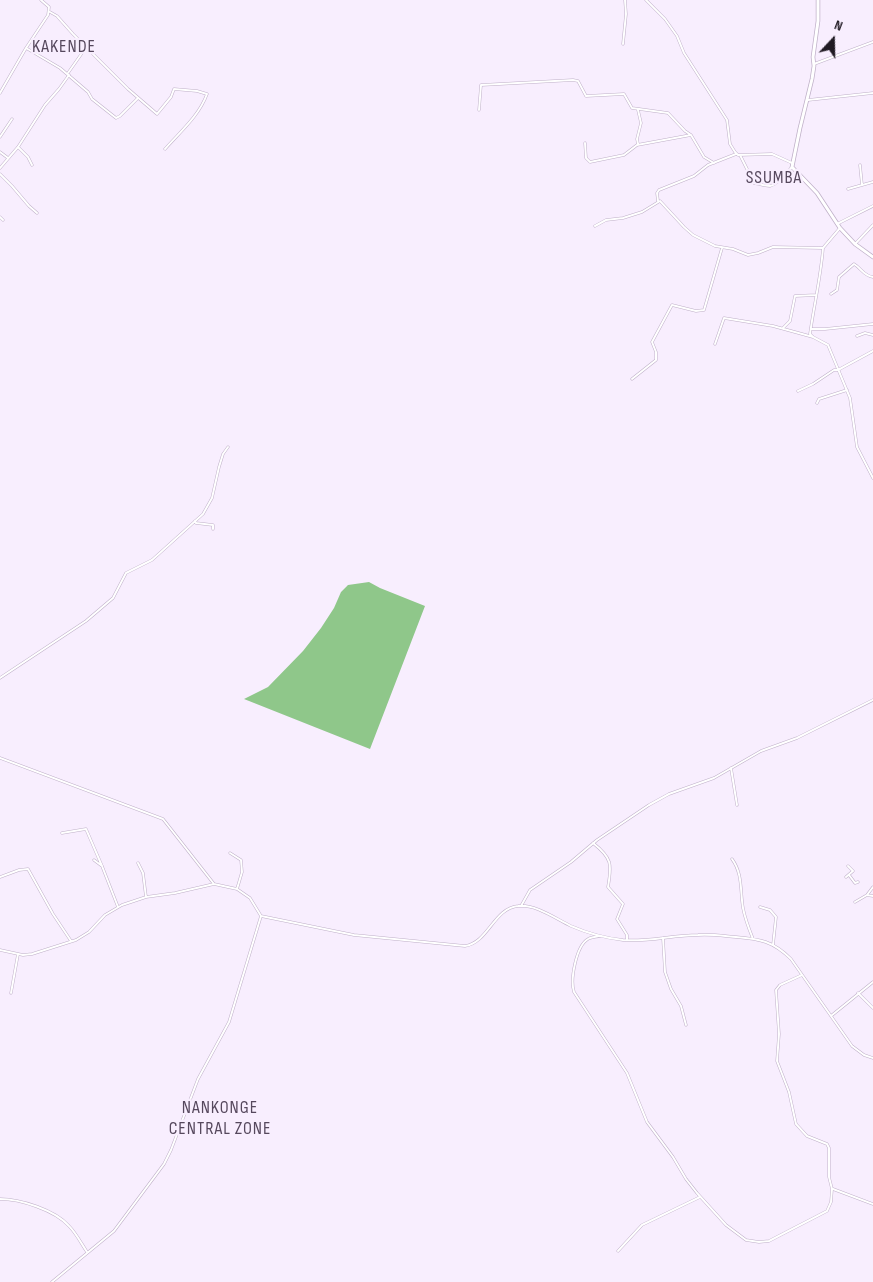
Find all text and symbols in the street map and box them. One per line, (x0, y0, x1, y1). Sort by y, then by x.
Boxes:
north arrow (808, 15, 858, 65)
text: N (832, 16, 845, 35)
district label: KAKENDE (31, 36, 97, 58)
district label: SSUMBA (745, 167, 803, 189)
district label: NANKONGE CENTRAL ZONE (167, 1097, 273, 1140)

